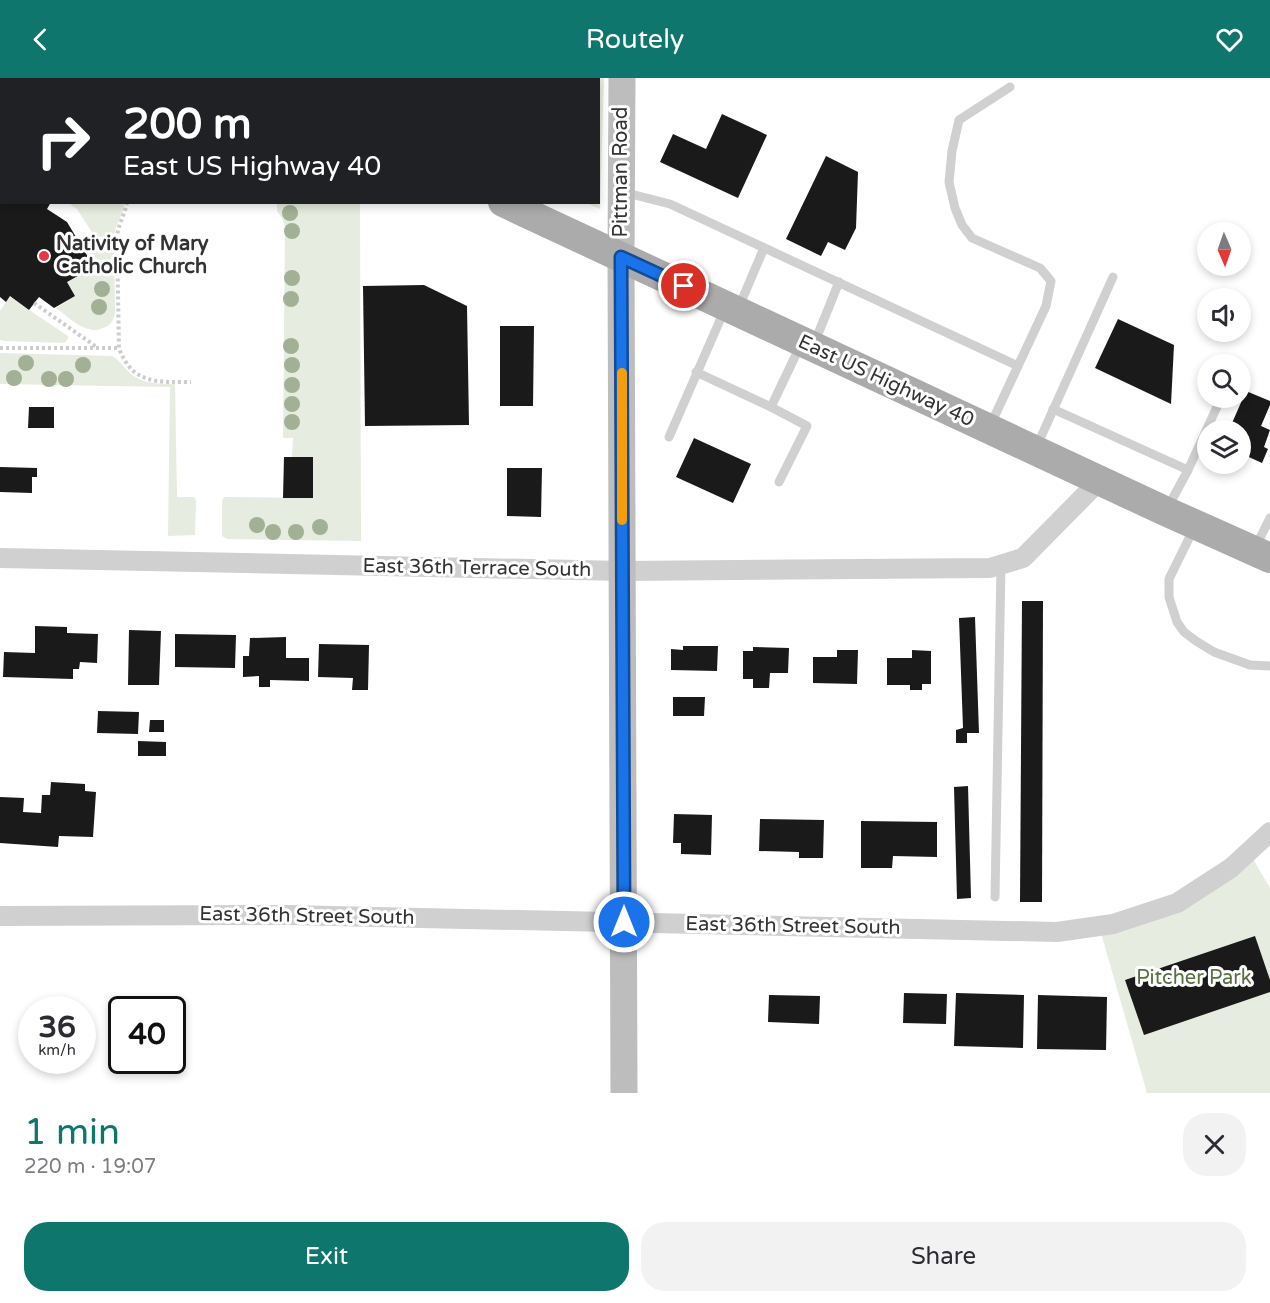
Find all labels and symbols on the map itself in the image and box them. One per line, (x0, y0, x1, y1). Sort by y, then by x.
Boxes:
street label: Pittman Road (609, 107, 633, 237)
north arrow (1197, 222, 1251, 276)
place label: Nativity of Mary Catholic Church (56, 232, 209, 279)
marker: Nativity of Mary Catholic Church (37, 249, 51, 263)
pin (658, 260, 709, 311)
street label: East US Highway 40 (794, 330, 978, 432)
street label: East 36th Terrace South (362, 554, 592, 582)
position arrow (592, 890, 656, 954)
street label: East 36th Street South (199, 902, 415, 930)
street label: East 36th Street South (685, 912, 901, 940)
park label: Pitcher Park (1136, 966, 1252, 990)
speed limit sign: 40 (108, 996, 186, 1074)

